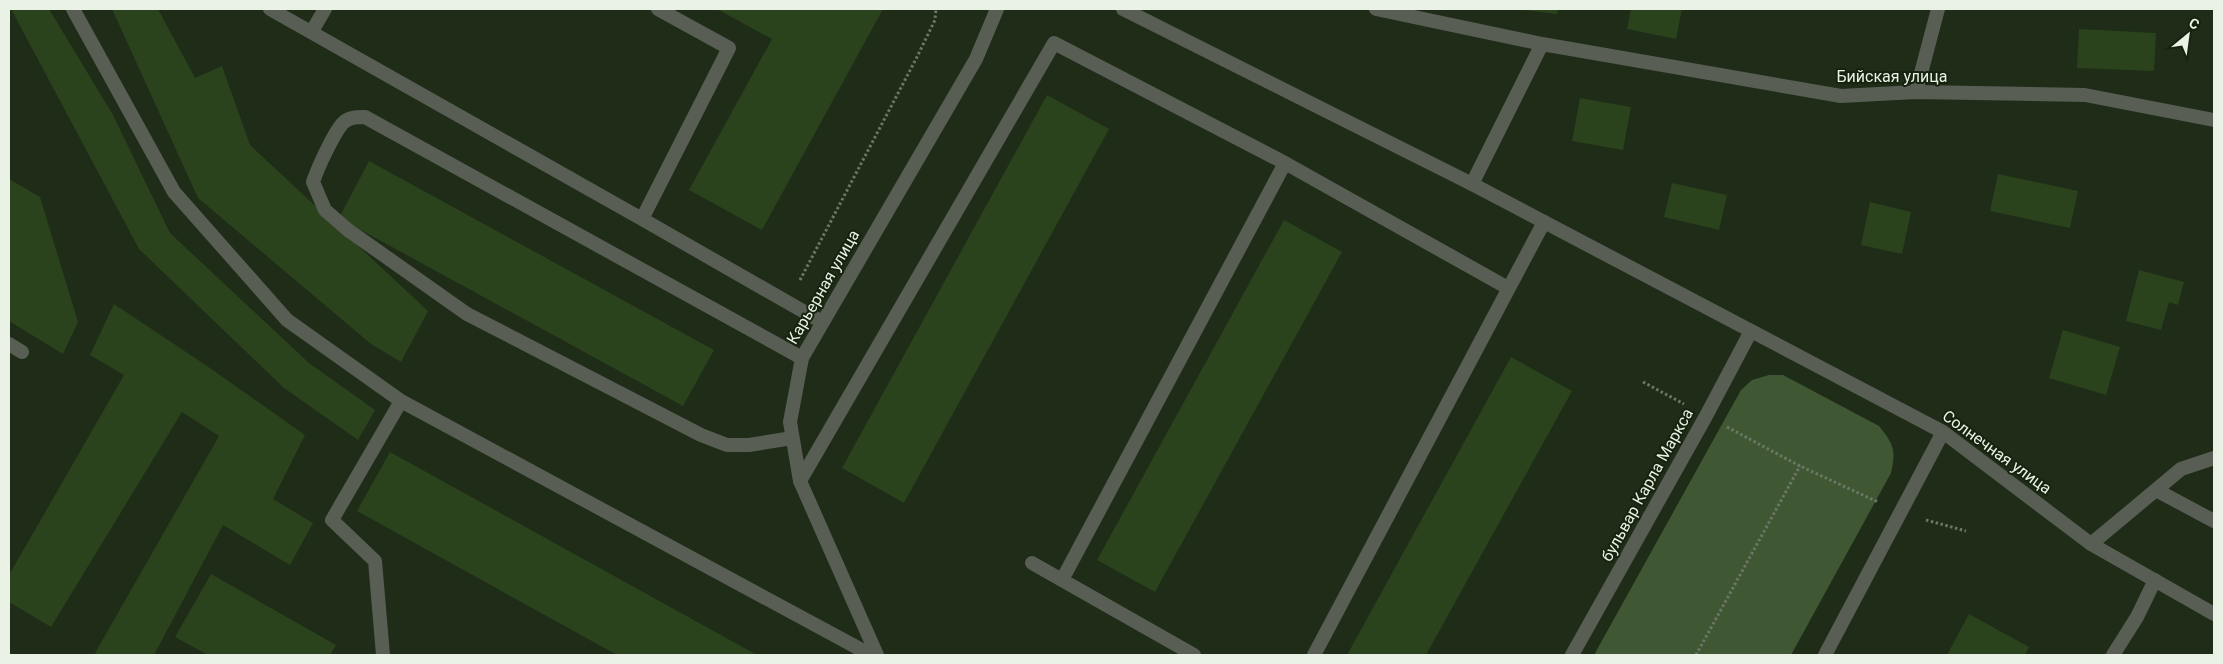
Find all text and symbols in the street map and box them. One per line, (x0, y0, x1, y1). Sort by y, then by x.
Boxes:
north arrow (2163, 10, 2213, 60)
text: С (2186, 14, 2202, 33)
street label: Бийская улица (1837, 67, 1947, 86)
street label: Карьерная улица (783, 227, 863, 347)
street label: бульвар Карла Маркса (1597, 405, 1697, 565)
street label: Солнечная улица (1939, 406, 2055, 498)

